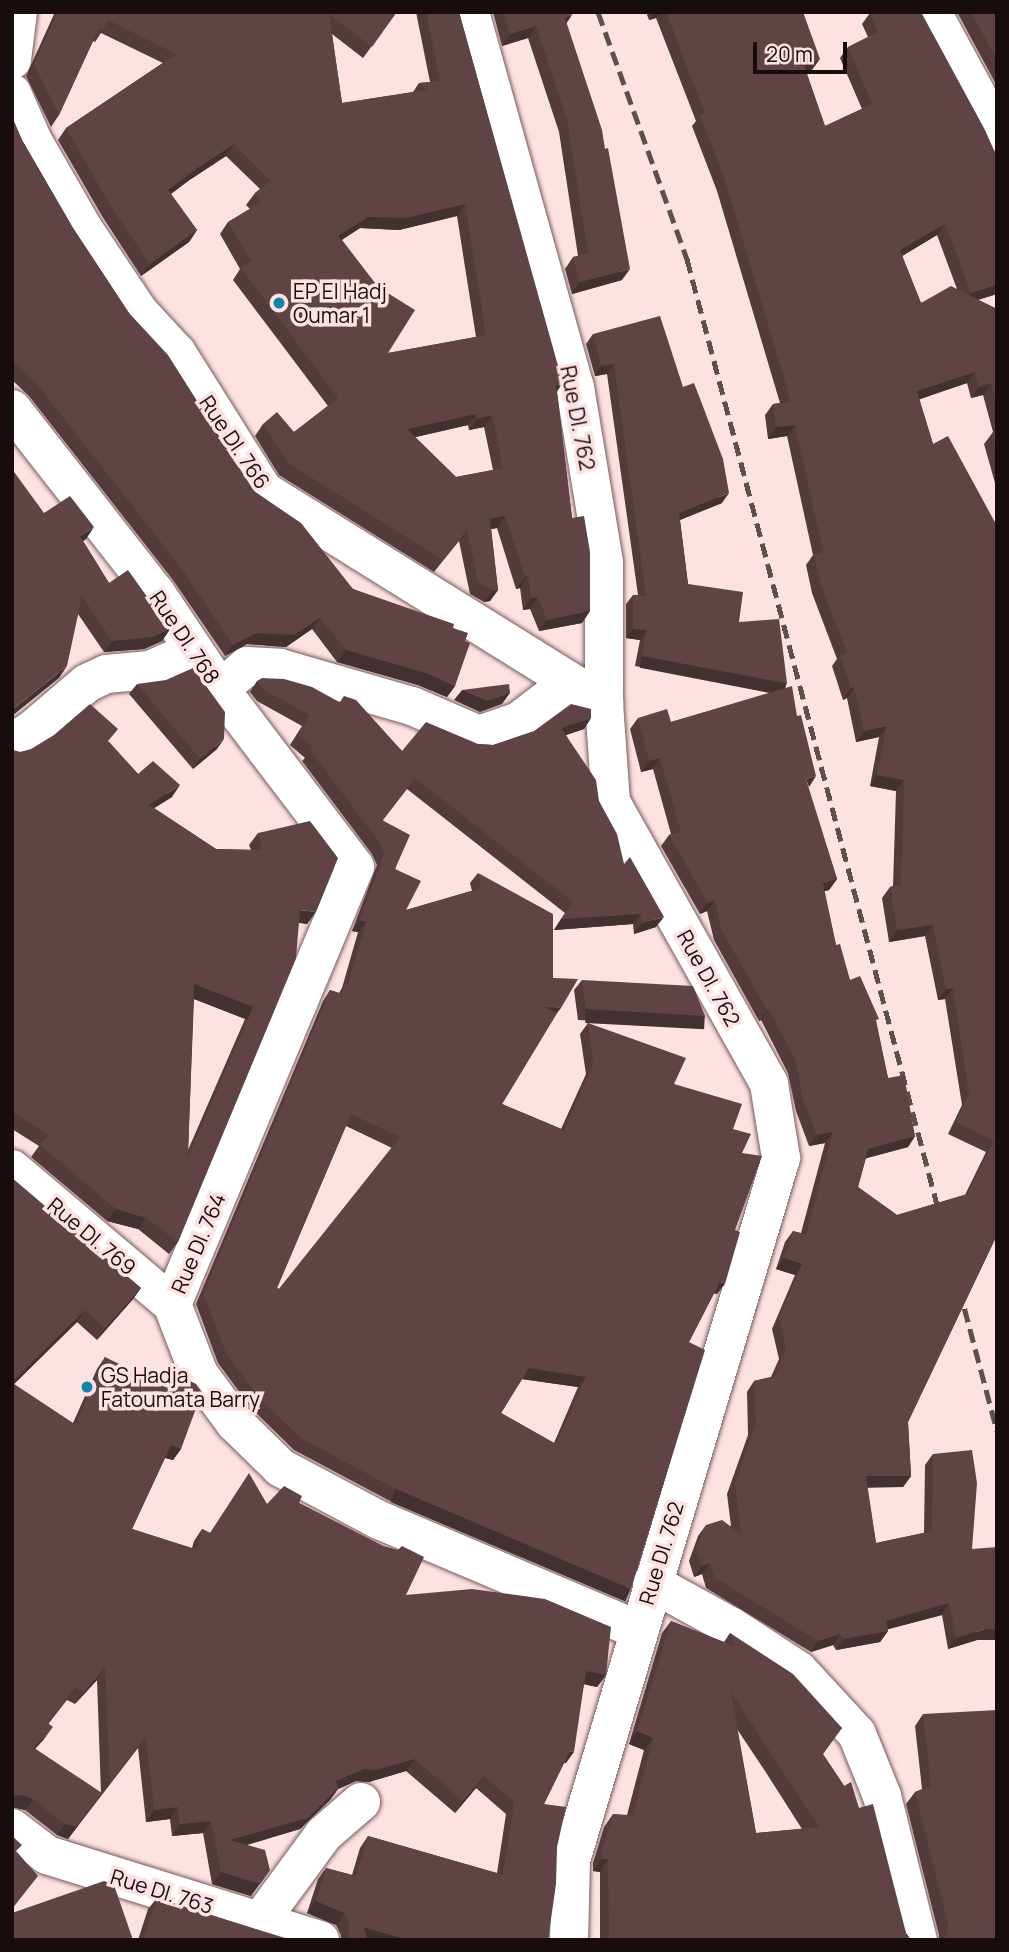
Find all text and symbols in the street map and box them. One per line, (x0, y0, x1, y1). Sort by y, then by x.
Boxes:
scale bar (757, 28, 852, 72)
text: 20 m (766, 40, 813, 68)
place label: EP El Hadj Oumar 1 (293, 278, 387, 328)
marker: EP El Hadj Oumar 1 (271, 295, 287, 311)
street label: Rue DI. 762 (555, 363, 601, 473)
street label: Rue DI. 766 (195, 390, 275, 494)
street label: Rue DI. 768 (145, 586, 225, 688)
street label: Rue DI. 762 (672, 925, 746, 1031)
street label: Rue DI. 764 (166, 1189, 230, 1297)
street label: Rue DI. 769 (43, 1192, 141, 1280)
place label: GS Hadja Fatoumata Barry (101, 1362, 260, 1412)
marker: GS Hadja Fatoumata Barry (79, 1379, 95, 1395)
street label: Rue DI. 762 (633, 1499, 689, 1607)
street label: Rue DI. 763 (108, 1863, 216, 1919)

